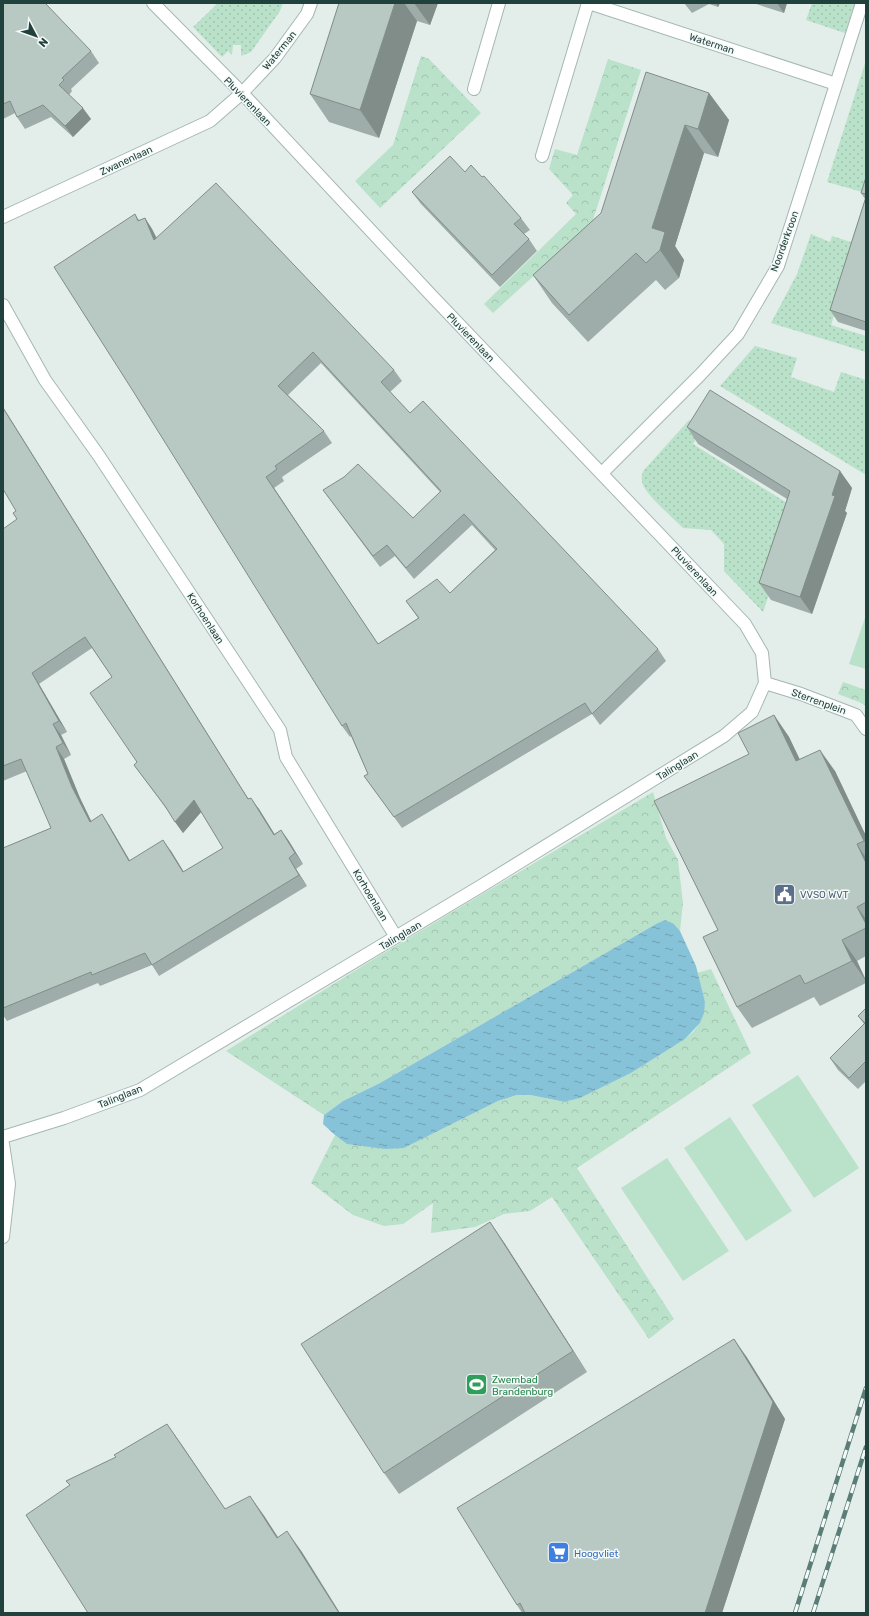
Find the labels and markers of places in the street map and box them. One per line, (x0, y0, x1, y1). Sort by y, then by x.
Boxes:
public building icon: VVSO WVT (772, 881, 798, 907)
place label: VVSO WVT (800, 889, 849, 901)
sports icon: Zwembad Brandenburg (463, 1372, 489, 1398)
place label: Zwembad Brandenburg (492, 1374, 553, 1398)
supermarket icon: Hoogvliet (546, 1540, 572, 1566)
place label: Hoogvliet (574, 1548, 619, 1560)

